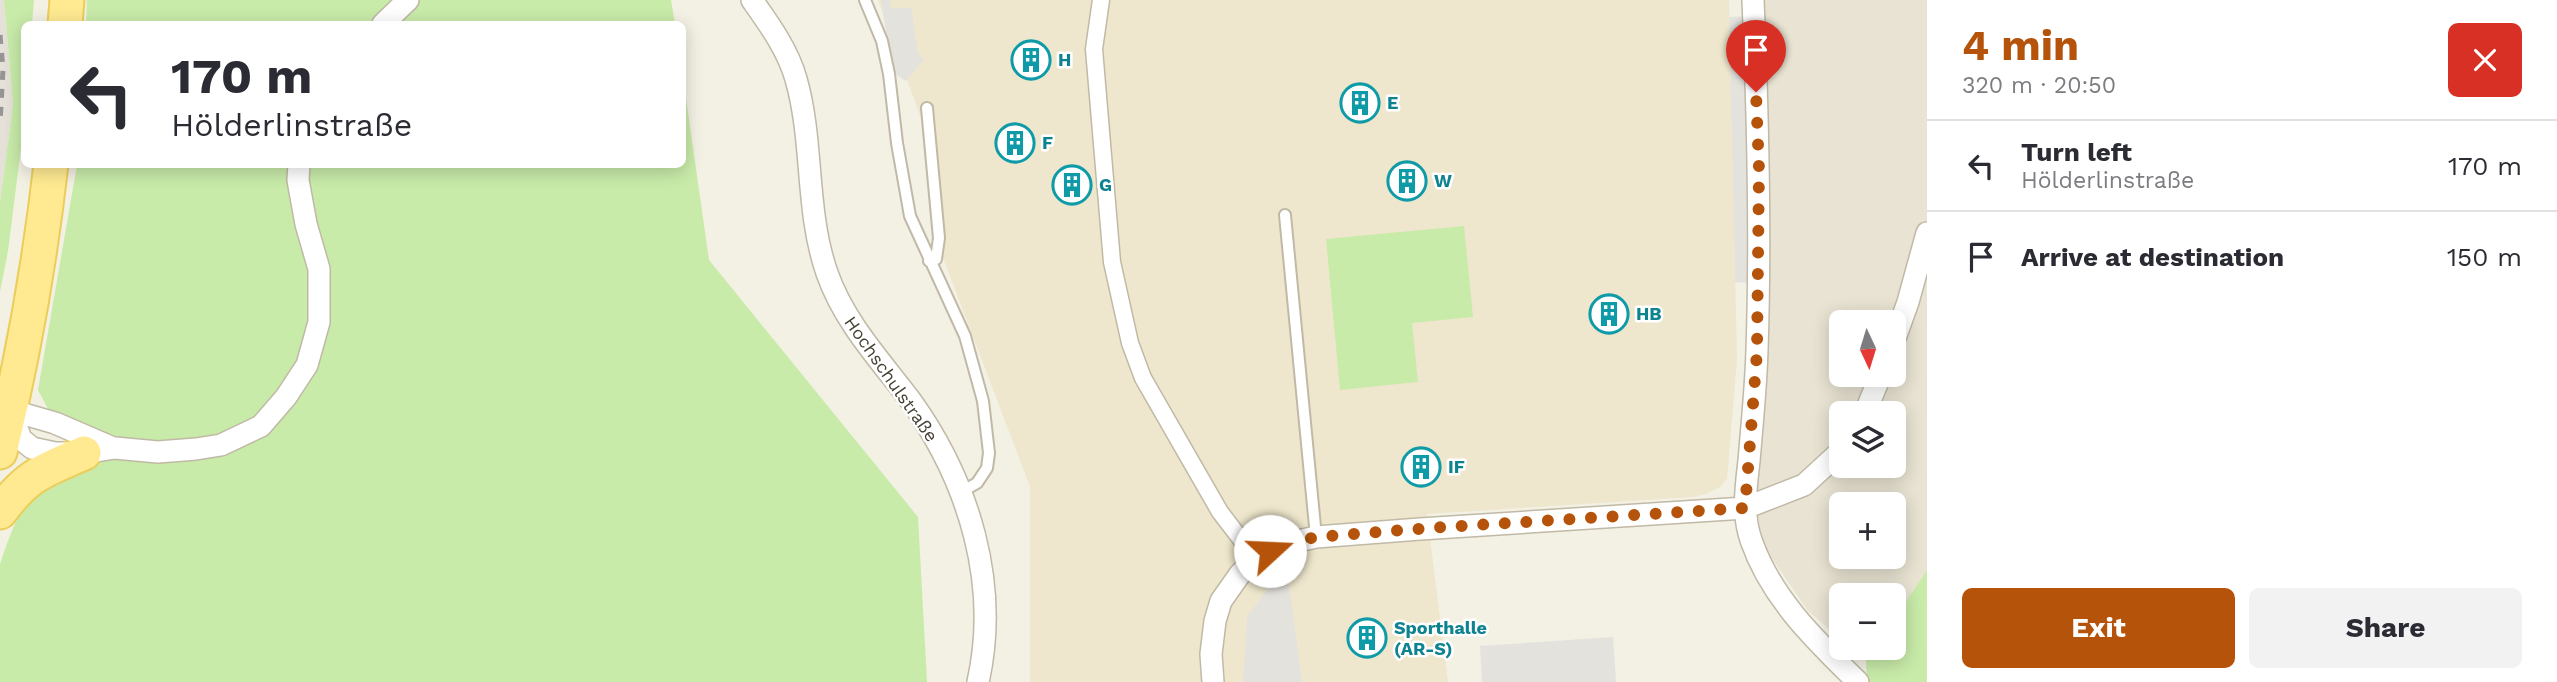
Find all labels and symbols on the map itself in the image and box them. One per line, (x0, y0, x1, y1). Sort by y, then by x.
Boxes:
pin (1726, 20, 1786, 92)
building icon: H (1010, 39, 1052, 81)
place label: H (1058, 49, 1071, 70)
building icon: E (1339, 82, 1381, 124)
place label: E (1387, 92, 1398, 113)
building icon: F (994, 122, 1036, 164)
place label: F (1042, 132, 1053, 153)
building icon: W (1386, 160, 1428, 202)
building icon: G (1051, 164, 1093, 206)
place label: W (1434, 170, 1452, 191)
place label: G (1099, 174, 1112, 195)
building icon: HB (1588, 293, 1630, 335)
place label: HB (1636, 303, 1662, 324)
north arrow (1829, 310, 1906, 387)
street label: Hochschulstraße (840, 312, 943, 445)
building icon: IF (1400, 446, 1442, 488)
place label: IF (1448, 456, 1465, 477)
position arrow (1233, 514, 1307, 588)
building icon: Sporthalle (AR-S) (1346, 617, 1388, 659)
place label: Sporthalle (AR-S) (1394, 617, 1487, 659)

